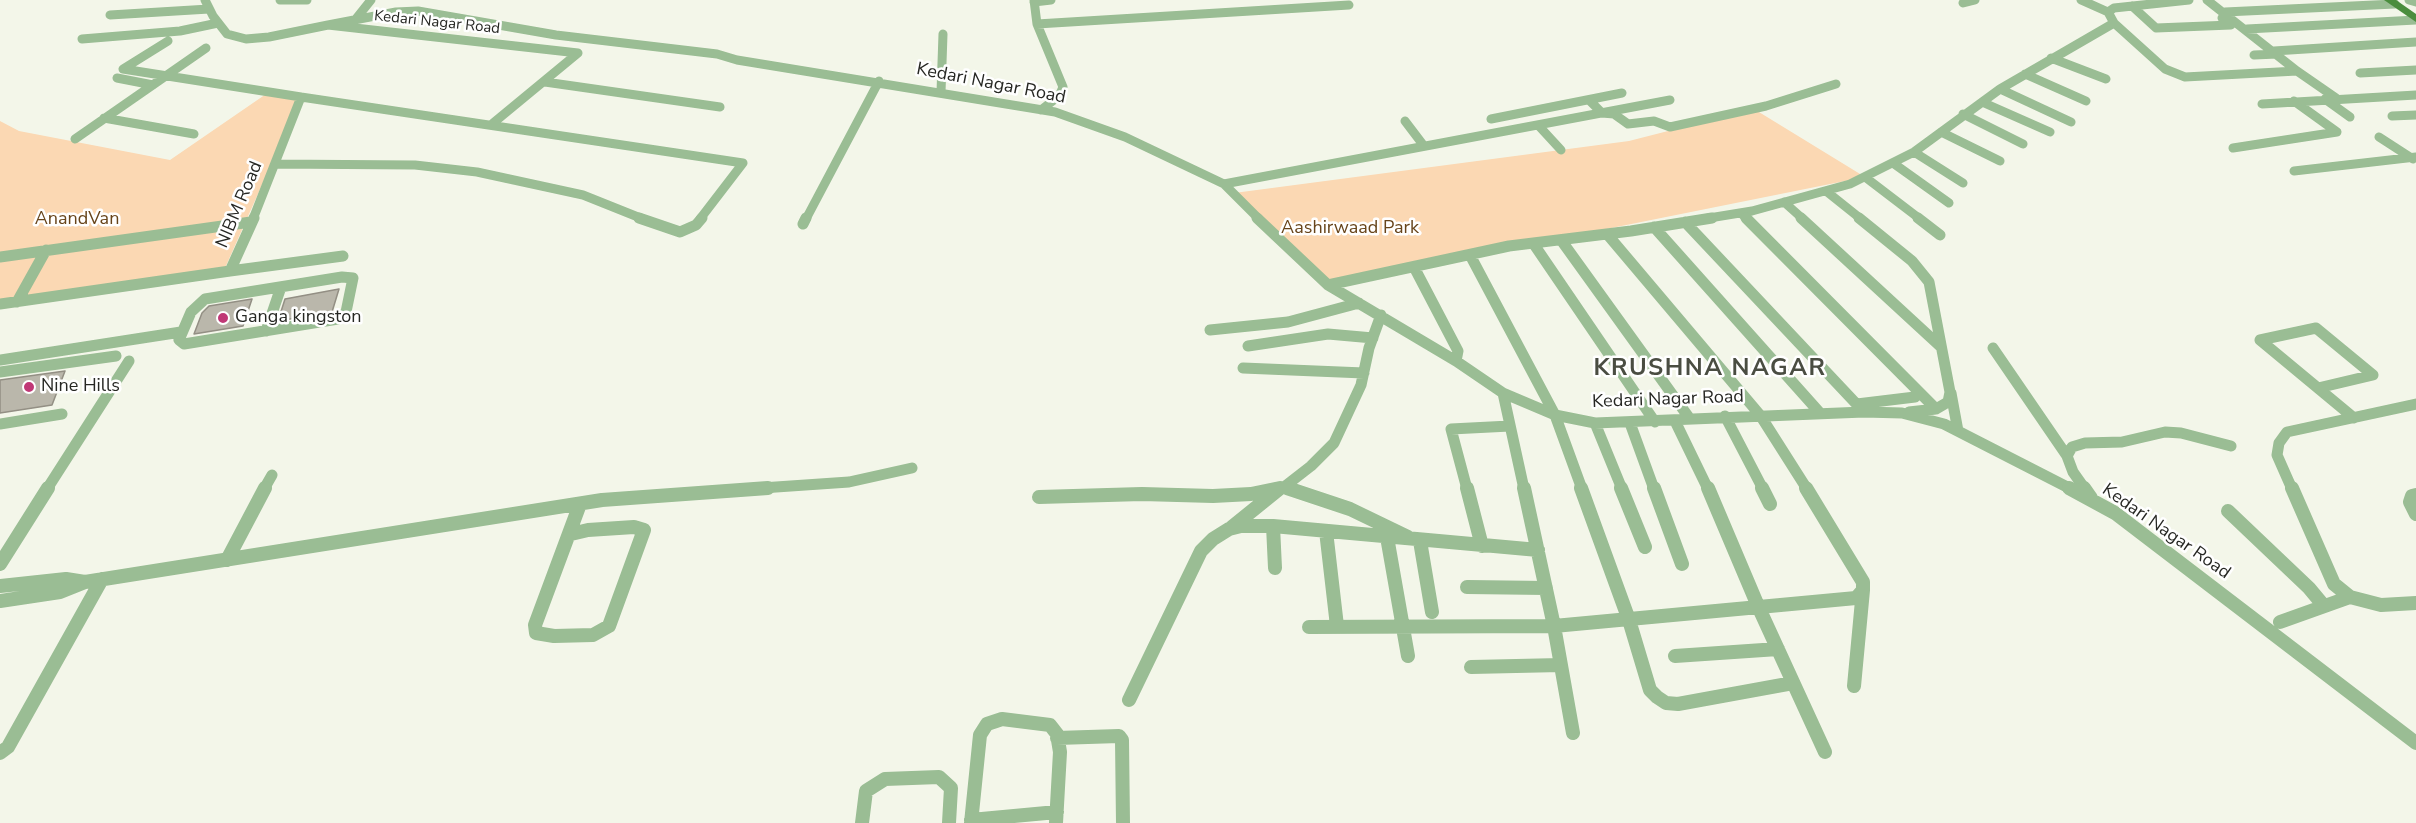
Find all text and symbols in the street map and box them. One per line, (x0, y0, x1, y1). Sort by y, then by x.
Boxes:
street label: Kedari Nagar Road (373, 7, 501, 39)
street label: Kedari Nagar Road (914, 59, 1068, 109)
street label: NIBM Road (212, 158, 268, 252)
park label: AnandVan (35, 209, 119, 231)
park label: Aashirwaad Park (1281, 218, 1419, 240)
place label: Ganga kingston (235, 307, 362, 329)
marker: Ganga kingston (216, 311, 230, 325)
district label: KRUSHNA NAGAR (1593, 355, 1827, 383)
place label: Nine Hills (41, 376, 120, 398)
marker: Nine Hills (22, 380, 36, 394)
street label: Kedari Nagar Road (1592, 387, 1744, 413)
street label: Kedari Nagar Road (2098, 480, 2234, 584)

